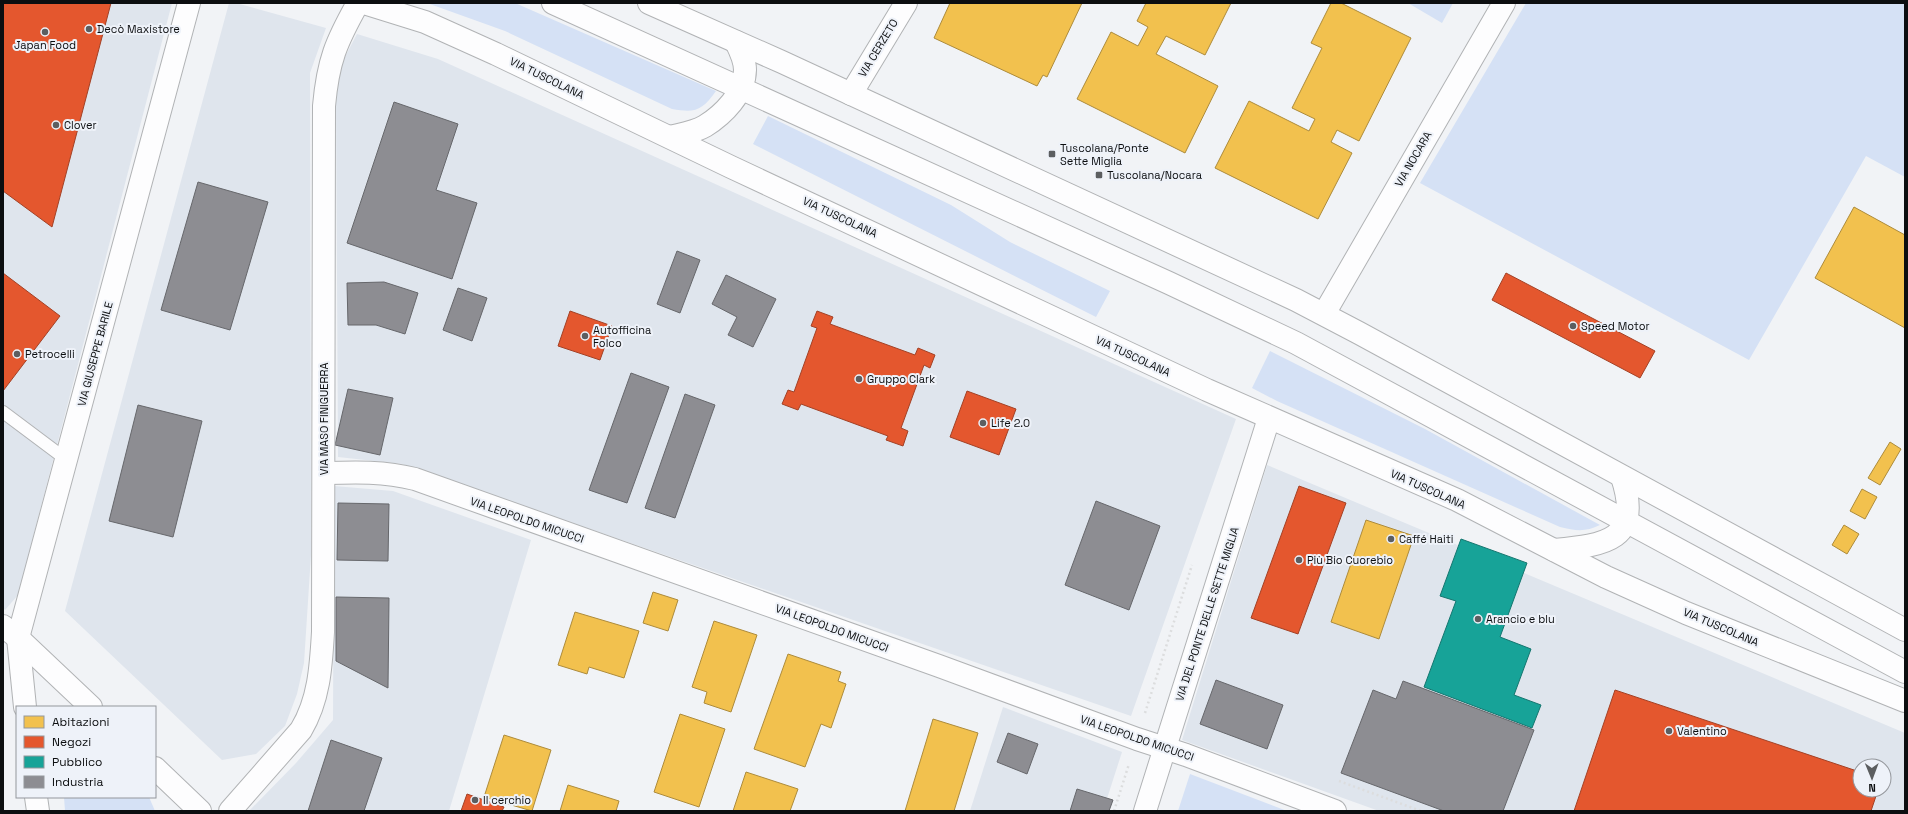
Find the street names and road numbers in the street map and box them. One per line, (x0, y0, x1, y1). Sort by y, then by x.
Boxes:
street label: VIA CERZETO (855, 16, 901, 80)
street label: VIA TUSCOLANA (508, 54, 587, 102)
street label: VIA NOCARA (1392, 129, 1434, 189)
street label: VIA TUSCOLANA (800, 194, 880, 240)
street label: VIA GIUSEPPE BARILE (74, 300, 116, 408)
street label: VIA TUSCOLANA (1093, 333, 1173, 379)
street label: VIA MASO FINIGUERRA (317, 363, 331, 475)
street label: VIA TUSCOLANA (1388, 466, 1468, 512)
street label: VIA LEOPOLDO MICUCCI (468, 494, 586, 546)
street label: VIA DEL PONTE DELLE SETTE MIGLIA (1172, 525, 1242, 703)
street label: VIA LEOPOLDO MICUCCI (773, 601, 891, 655)
street label: VIA TUSCOLANA (1681, 605, 1761, 649)
street label: VIA LEOPOLDO MICUCCI (1078, 712, 1196, 764)

